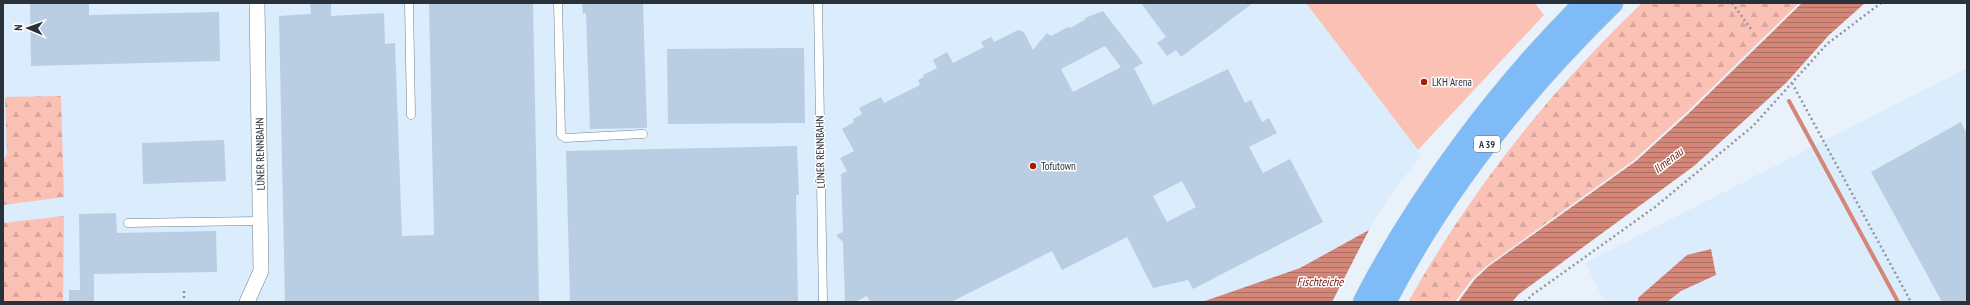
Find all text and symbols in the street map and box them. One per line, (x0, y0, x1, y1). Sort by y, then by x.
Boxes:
north arrow (8, 8, 48, 48)
text: N (11, 24, 25, 31)
place label: LKH Arena (1432, 75, 1472, 89)
marker: LKH Arena (1419, 77, 1429, 87)
street label: LÜNER RENNBAHN (812, 116, 828, 188)
street label: LÜNER RENNBAHN (252, 118, 268, 190)
road number: A 39 (1474, 136, 1500, 152)
water label: Ilmenau (1650, 143, 1686, 176)
place label: Tofutown (1041, 159, 1076, 173)
marker: Tofutown (1028, 161, 1038, 171)
water label: Fischteiche (1297, 274, 1344, 289)

